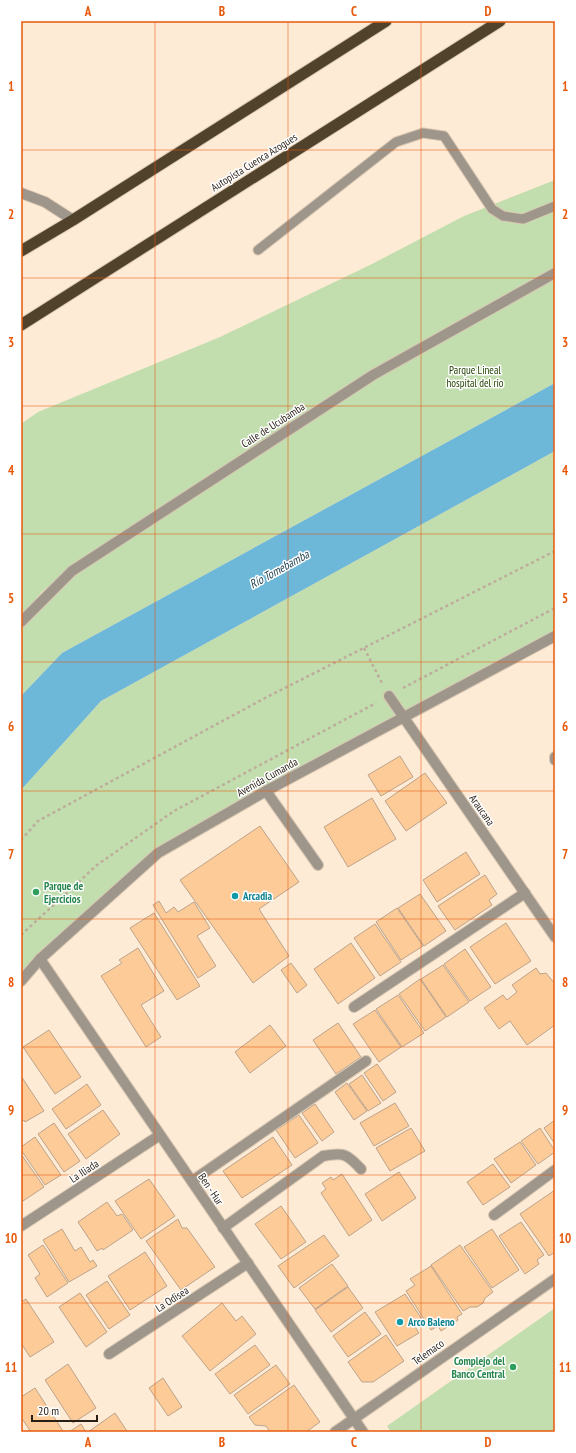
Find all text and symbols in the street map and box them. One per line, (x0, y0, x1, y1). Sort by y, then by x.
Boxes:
text: A (84, 3, 92, 20)
text: B (219, 3, 225, 20)
text: C (351, 3, 357, 20)
text: D (485, 3, 492, 20)
text: 1 (8, 78, 14, 95)
text: 1 (562, 78, 568, 95)
street label: Autopista Cuenca Azogues (208, 130, 300, 194)
text: 2 (8, 206, 14, 223)
text: 2 (562, 206, 568, 223)
text: 3 (8, 334, 14, 351)
text: 3 (562, 334, 568, 351)
park label: Parque Lineal hospital del rio (446, 363, 504, 390)
street label: Calle de Ucubamba (239, 399, 307, 451)
text: 4 (8, 462, 15, 479)
text: 4 (562, 462, 569, 479)
water label: Río Tomebamba (247, 546, 312, 591)
text: 5 (8, 590, 14, 607)
text: 5 (562, 590, 568, 607)
text: 6 (8, 718, 14, 735)
text: 6 (562, 718, 568, 735)
street label: Avenida Cumanda (234, 754, 300, 800)
street label: Araucana (466, 792, 498, 828)
text: 7 (8, 846, 14, 863)
text: 7 (562, 846, 568, 863)
place label: Parque de Ejercicios (44, 879, 83, 906)
marker: Parque de Ejercicios (31, 887, 41, 897)
place label: Arcadia (242, 889, 272, 903)
marker: Arcadia (230, 891, 240, 901)
text: 8 (8, 974, 14, 991)
text: 8 (562, 974, 568, 991)
text: 9 (8, 1102, 14, 1119)
text: 9 (562, 1102, 568, 1119)
street label: La Iliada (67, 1156, 101, 1186)
street label: Ben - Hur (195, 1170, 227, 1208)
text: 10 (5, 1230, 17, 1247)
text: 10 (559, 1230, 571, 1247)
street label: La Odisea (153, 1283, 191, 1315)
place label: Arco Baleno (407, 1315, 455, 1329)
marker: Arco Baleno (395, 1317, 405, 1327)
street label: Telemaco (409, 1336, 447, 1368)
place label: Complejo del Banco Central (451, 1354, 505, 1381)
text: 11 (5, 1359, 17, 1376)
text: 11 (559, 1359, 571, 1376)
marker: Complejo del Banco Central (508, 1362, 518, 1372)
scale bar (32, 1397, 97, 1423)
text: 20 m (38, 1403, 59, 1418)
text: A (84, 1434, 92, 1451)
text: B (219, 1434, 225, 1451)
text: C (351, 1434, 357, 1451)
text: D (485, 1434, 492, 1451)

